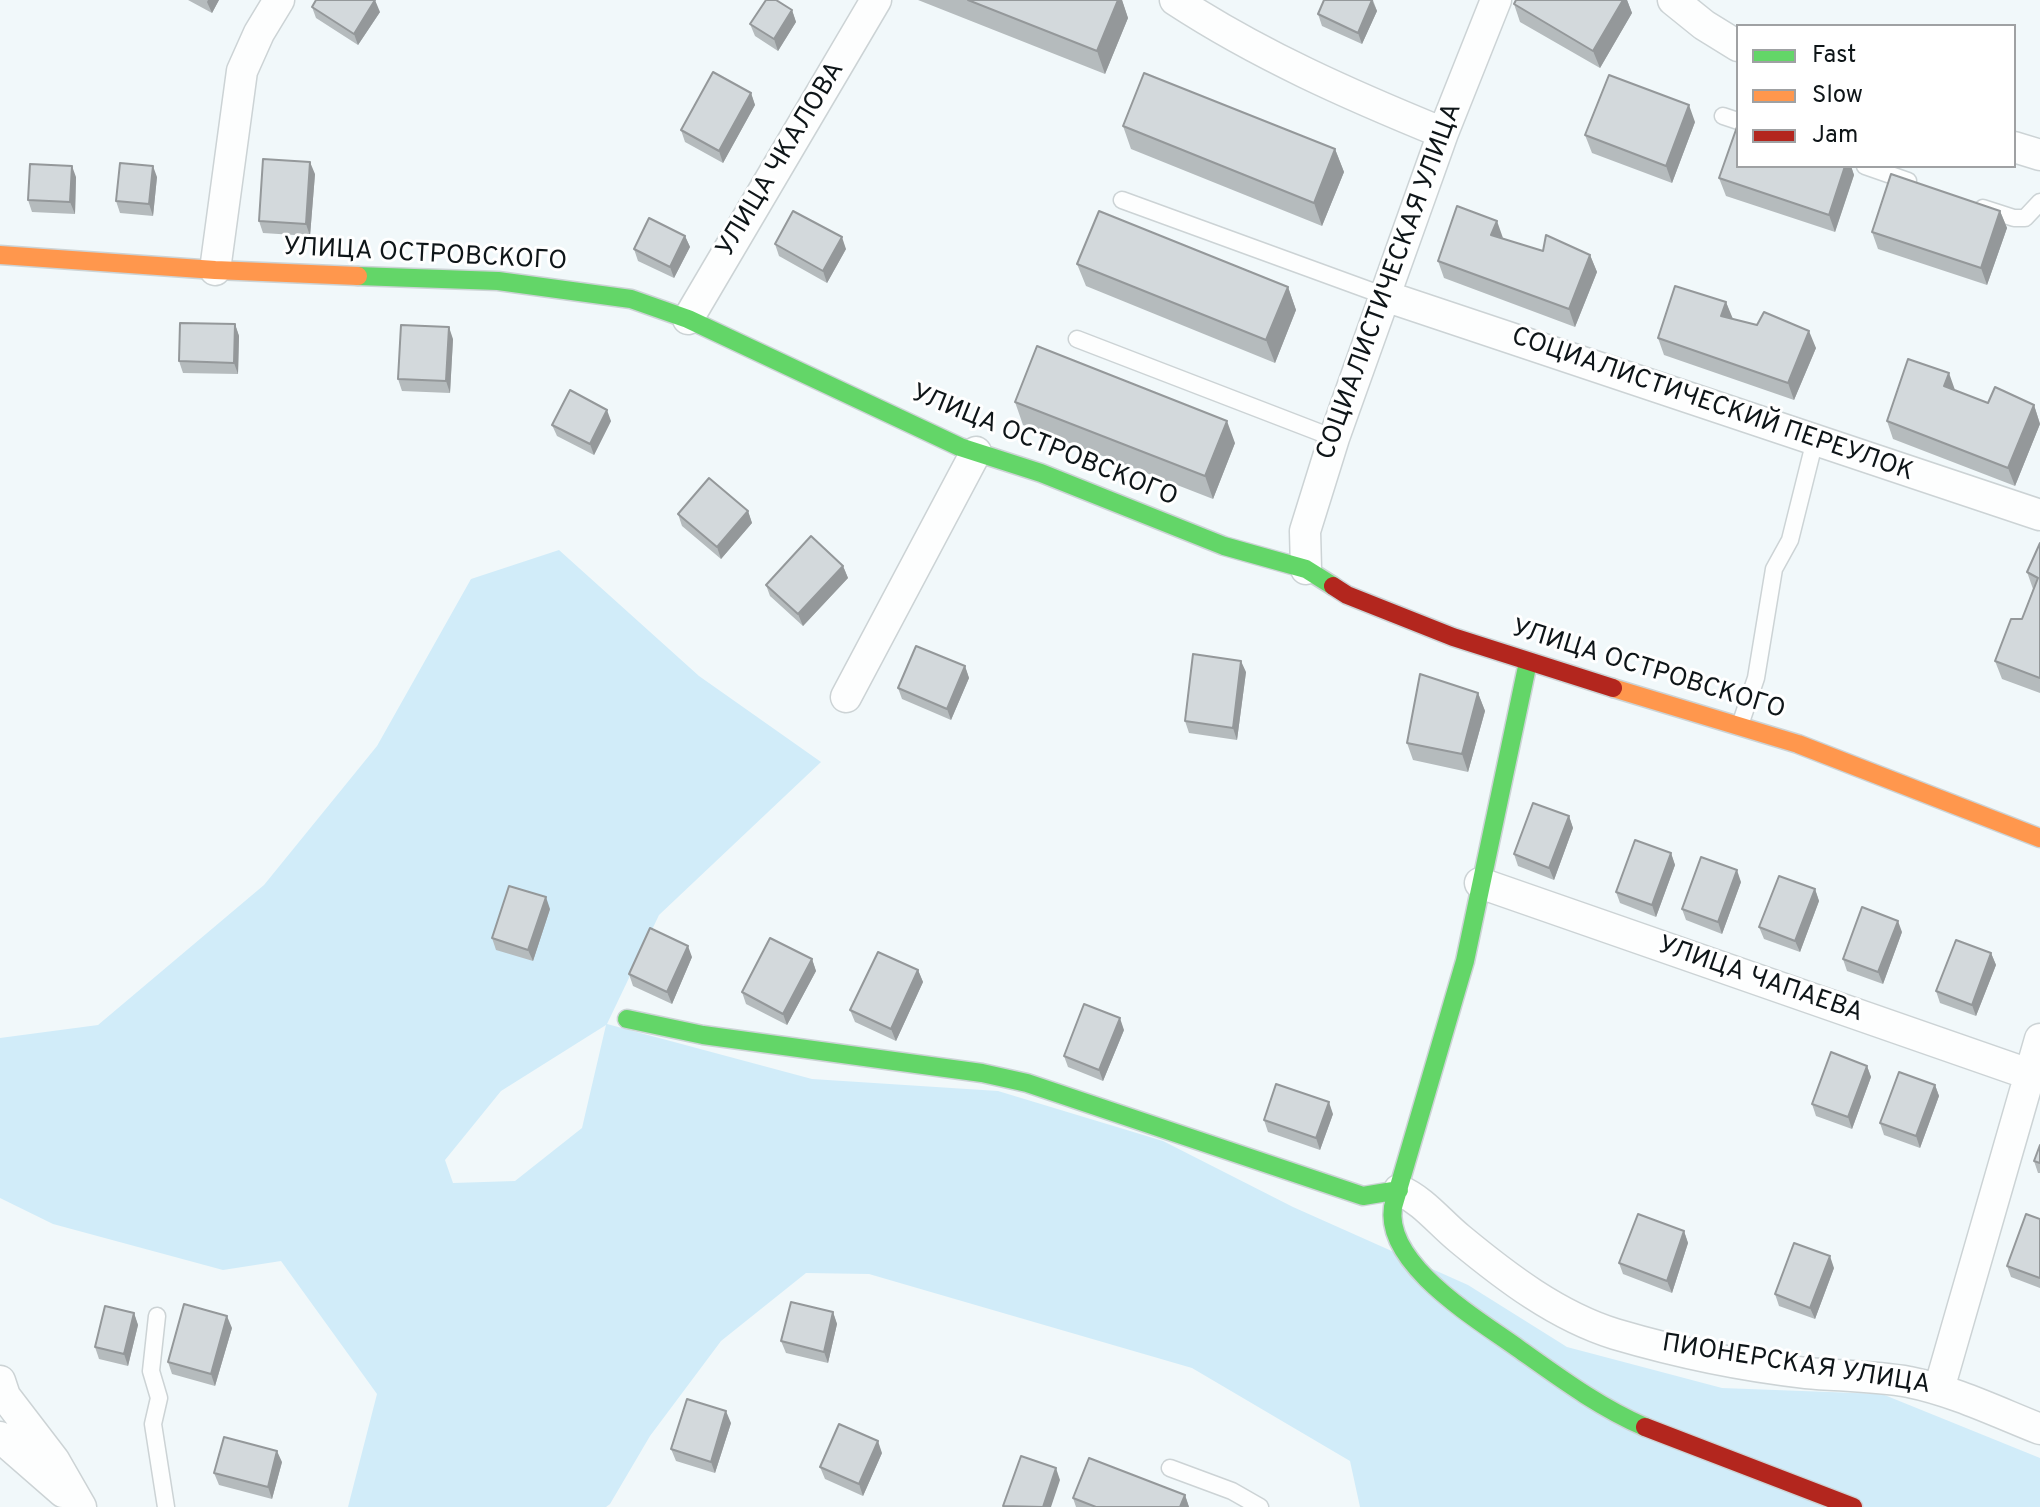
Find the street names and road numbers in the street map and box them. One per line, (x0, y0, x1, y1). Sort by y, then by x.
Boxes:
street label: УЛИЦА ЧКАЛОВА (712, 57, 852, 263)
street label: СОЦИАЛИСТИЧЕСКАЯ УЛИЦА (1312, 99, 1470, 465)
street label: УЛИЦА ОСТРОВСКОГО (282, 233, 568, 279)
street label: СОЦИАЛИСТИЧЕСКИЙ ПЕРЕУЛОК (1507, 322, 1917, 490)
street label: УЛИЦА ОСТРОВСКОГО (906, 379, 1182, 515)
street label: УЛИЦА ОСТРОВСКОГО (1507, 614, 1789, 728)
street label: УЛИЦА ЧАПАЕВА (1653, 931, 1867, 1031)
street label: ПИОНЕРСКАЯ УЛИЦА (1660, 1329, 1932, 1403)

